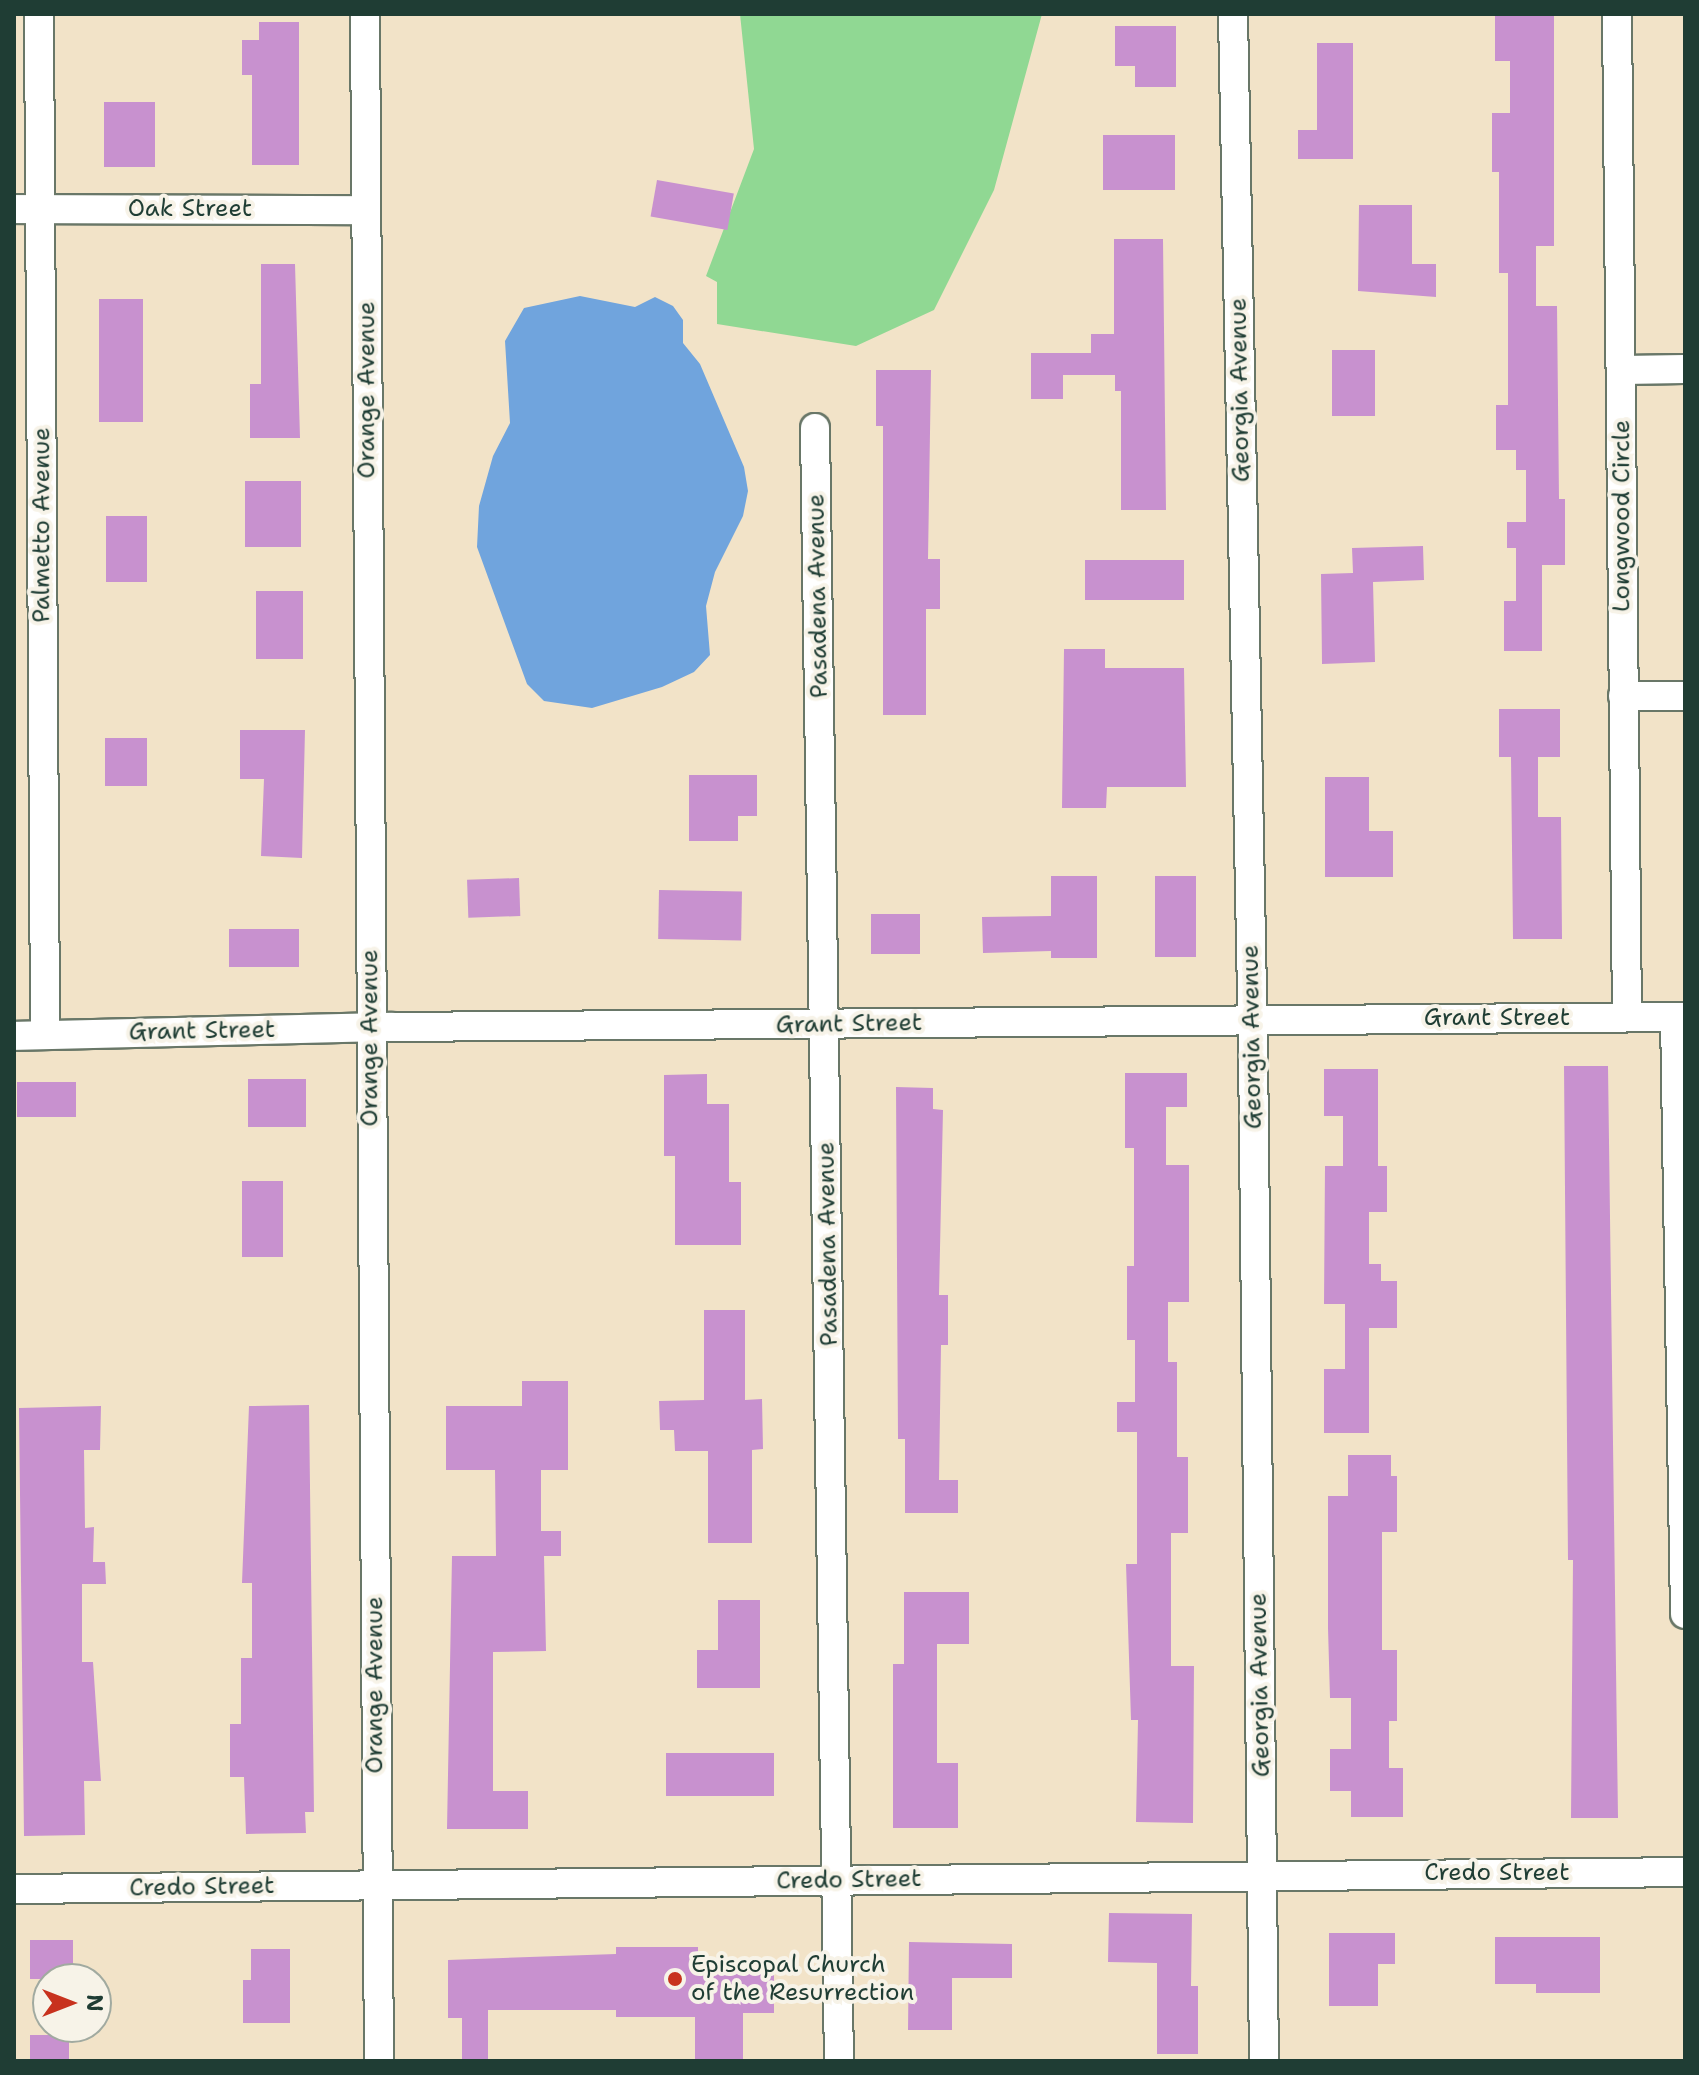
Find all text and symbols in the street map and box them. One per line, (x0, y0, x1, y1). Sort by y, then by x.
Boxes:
street label: Oak Street (128, 195, 252, 223)
street label: Georgia Avenue (1224, 297, 1256, 483)
street label: Orange Avenue (353, 301, 381, 479)
street label: Longwood Circle (1608, 420, 1636, 612)
street label: Palmetto Avenue (28, 427, 56, 623)
street label: Pasadena Avenue (802, 493, 834, 699)
street label: Georgia Avenue (1236, 944, 1268, 1130)
street label: Orange Avenue (356, 949, 384, 1127)
street label: Grant Street (1424, 1004, 1570, 1032)
street label: Grant Street (775, 1008, 923, 1040)
street label: Grant Street (128, 1015, 276, 1047)
street label: Pasadena Avenue (812, 1141, 844, 1347)
street label: Georgia Avenue (1244, 1592, 1276, 1778)
street label: Orange Avenue (361, 1596, 389, 1774)
street label: Credo Street (1424, 1859, 1570, 1887)
street label: Credo Street (776, 1864, 922, 1896)
street label: Credo Street (129, 1871, 275, 1903)
place label: Episcopal Church of the Resurrection (691, 1951, 914, 2007)
north arrow (32, 1963, 112, 2043)
marker: Episcopal Church of the Resurrection (666, 1970, 684, 1988)
text: N (80, 1994, 109, 2012)

